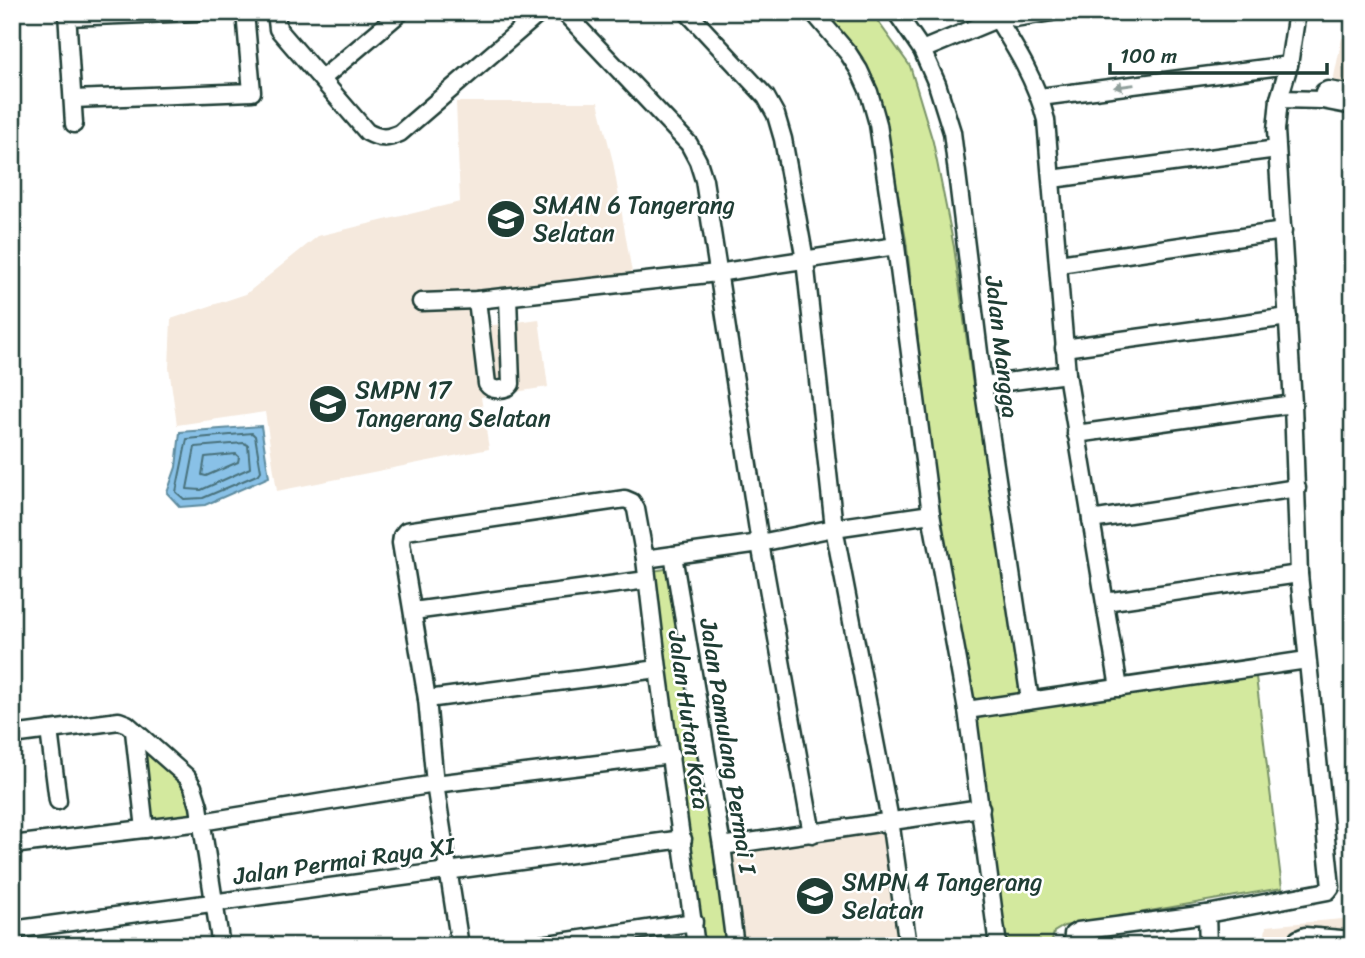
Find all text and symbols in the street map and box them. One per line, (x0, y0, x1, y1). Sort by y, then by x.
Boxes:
scale bar (1110, 32, 1326, 76)
text: 100 m (1120, 37, 1177, 75)
one-way arrow (1113, 80, 1135, 91)
place label: SMAN 6 Tangerang Selatan (533, 184, 735, 254)
school or university icon: SMAN 6 Tangerang Selatan (485, 198, 527, 240)
street label: Jalan Mangga (972, 272, 1032, 421)
place label: SMPN 17 Tangerang Selatan (355, 369, 551, 439)
school or university icon: SMPN 17 Tangerang Selatan (307, 383, 349, 425)
street label: Jalan Pamulang Permai I (687, 614, 769, 878)
street label: Jalan Hutan Kota (656, 627, 722, 812)
street label: Jalan Permai Raya XI (230, 824, 459, 897)
place label: SMPN 4 Tangerang Selatan (842, 861, 1042, 931)
school or university icon: SMPN 4 Tangerang Selatan (794, 875, 836, 917)

